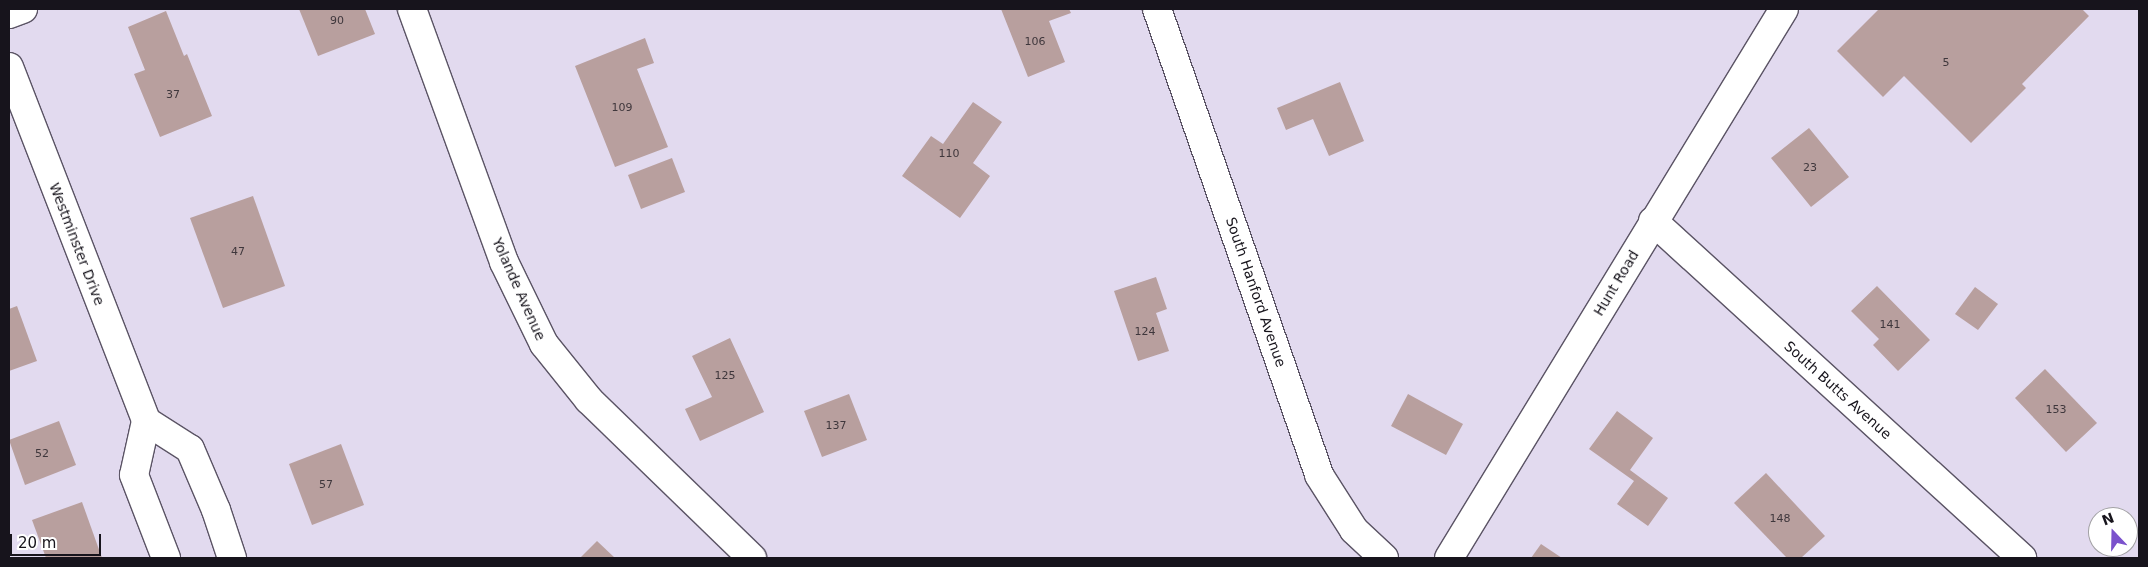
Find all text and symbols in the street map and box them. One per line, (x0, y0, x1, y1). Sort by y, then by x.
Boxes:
house number: 90 (330, 14, 344, 28)
house number: 106 (1025, 35, 1045, 49)
house number: 5 (1943, 56, 1949, 70)
house number: 37 (166, 88, 180, 102)
house number: 109 (612, 101, 632, 115)
house number: 110 (939, 147, 959, 161)
house number: 23 (1803, 161, 1817, 175)
street label: Westminster Drive (46, 180, 108, 308)
street label: South Hanford Avenue (1222, 215, 1290, 369)
street label: Yolande Avenue (489, 235, 549, 343)
house number: 47 (231, 245, 245, 259)
street label: Hunt Road (1590, 247, 1642, 319)
house number: 141 (1880, 318, 1900, 332)
house number: 124 (1135, 325, 1155, 339)
street label: South Butts Avenue (1781, 337, 1895, 443)
house number: 125 (715, 369, 735, 383)
house number: 153 (2046, 403, 2066, 417)
house number: 137 (826, 419, 846, 433)
house number: 52 (35, 447, 49, 461)
house number: 57 (319, 478, 333, 492)
north arrow (2088, 507, 2138, 557)
text: N (2100, 509, 2116, 528)
house number: 148 (1770, 512, 1790, 526)
scale bar (12, 524, 104, 556)
text: 20 m (18, 534, 56, 552)

